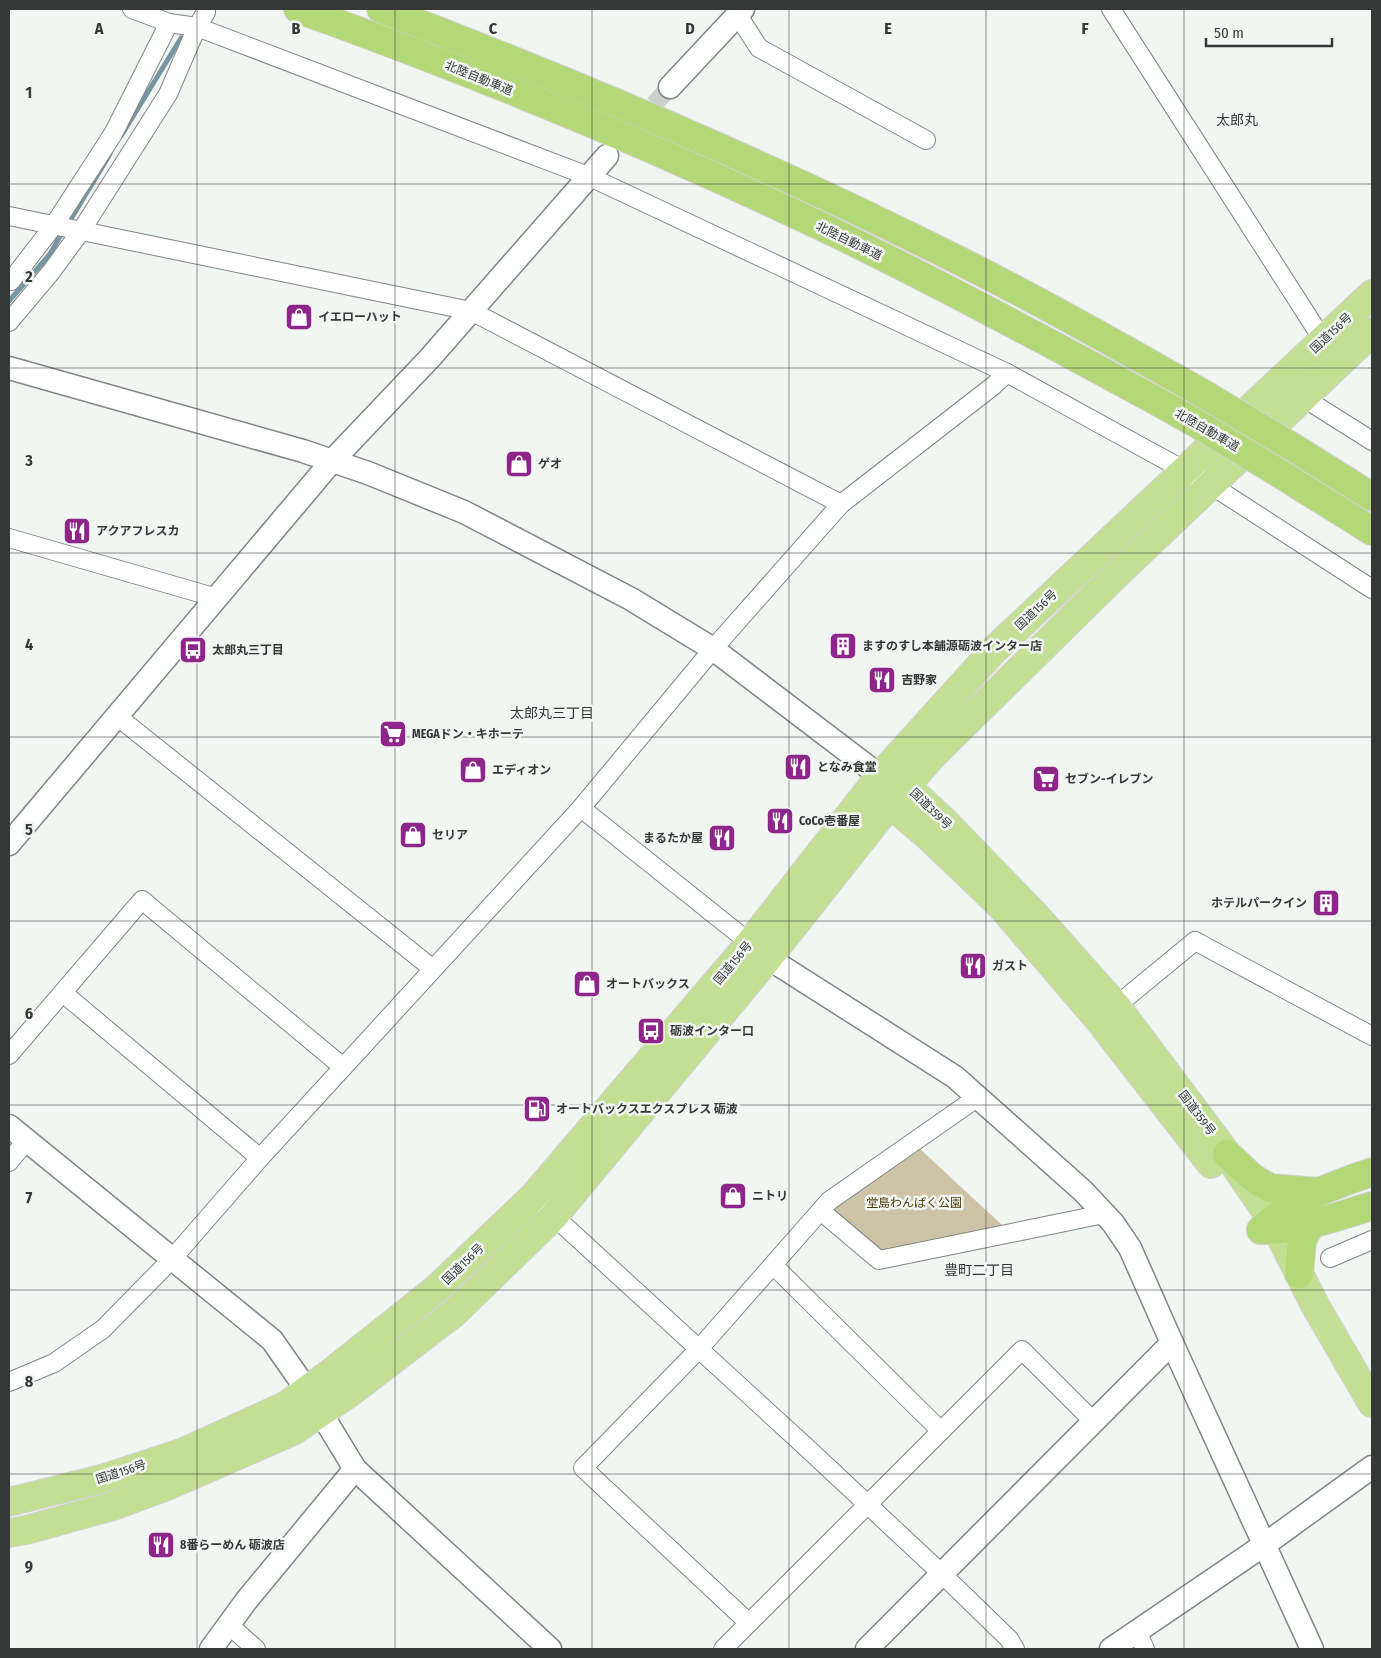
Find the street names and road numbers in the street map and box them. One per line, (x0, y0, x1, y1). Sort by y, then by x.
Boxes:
street label: 北陸自動車道 (443, 58, 515, 98)
street label: 北陸自動車道 (814, 219, 884, 263)
street label: 国道156号 (1307, 310, 1355, 356)
street label: 北陸自動車道 (1172, 406, 1242, 454)
street label: 国道156号 (1012, 587, 1060, 633)
street label: 国道359号 (907, 786, 955, 832)
street label: 国道156号 (711, 939, 755, 987)
street label: 国道359号 (1176, 1088, 1218, 1138)
street label: 国道156号 (439, 1241, 487, 1287)
street label: 国道156号 (94, 1457, 148, 1487)

